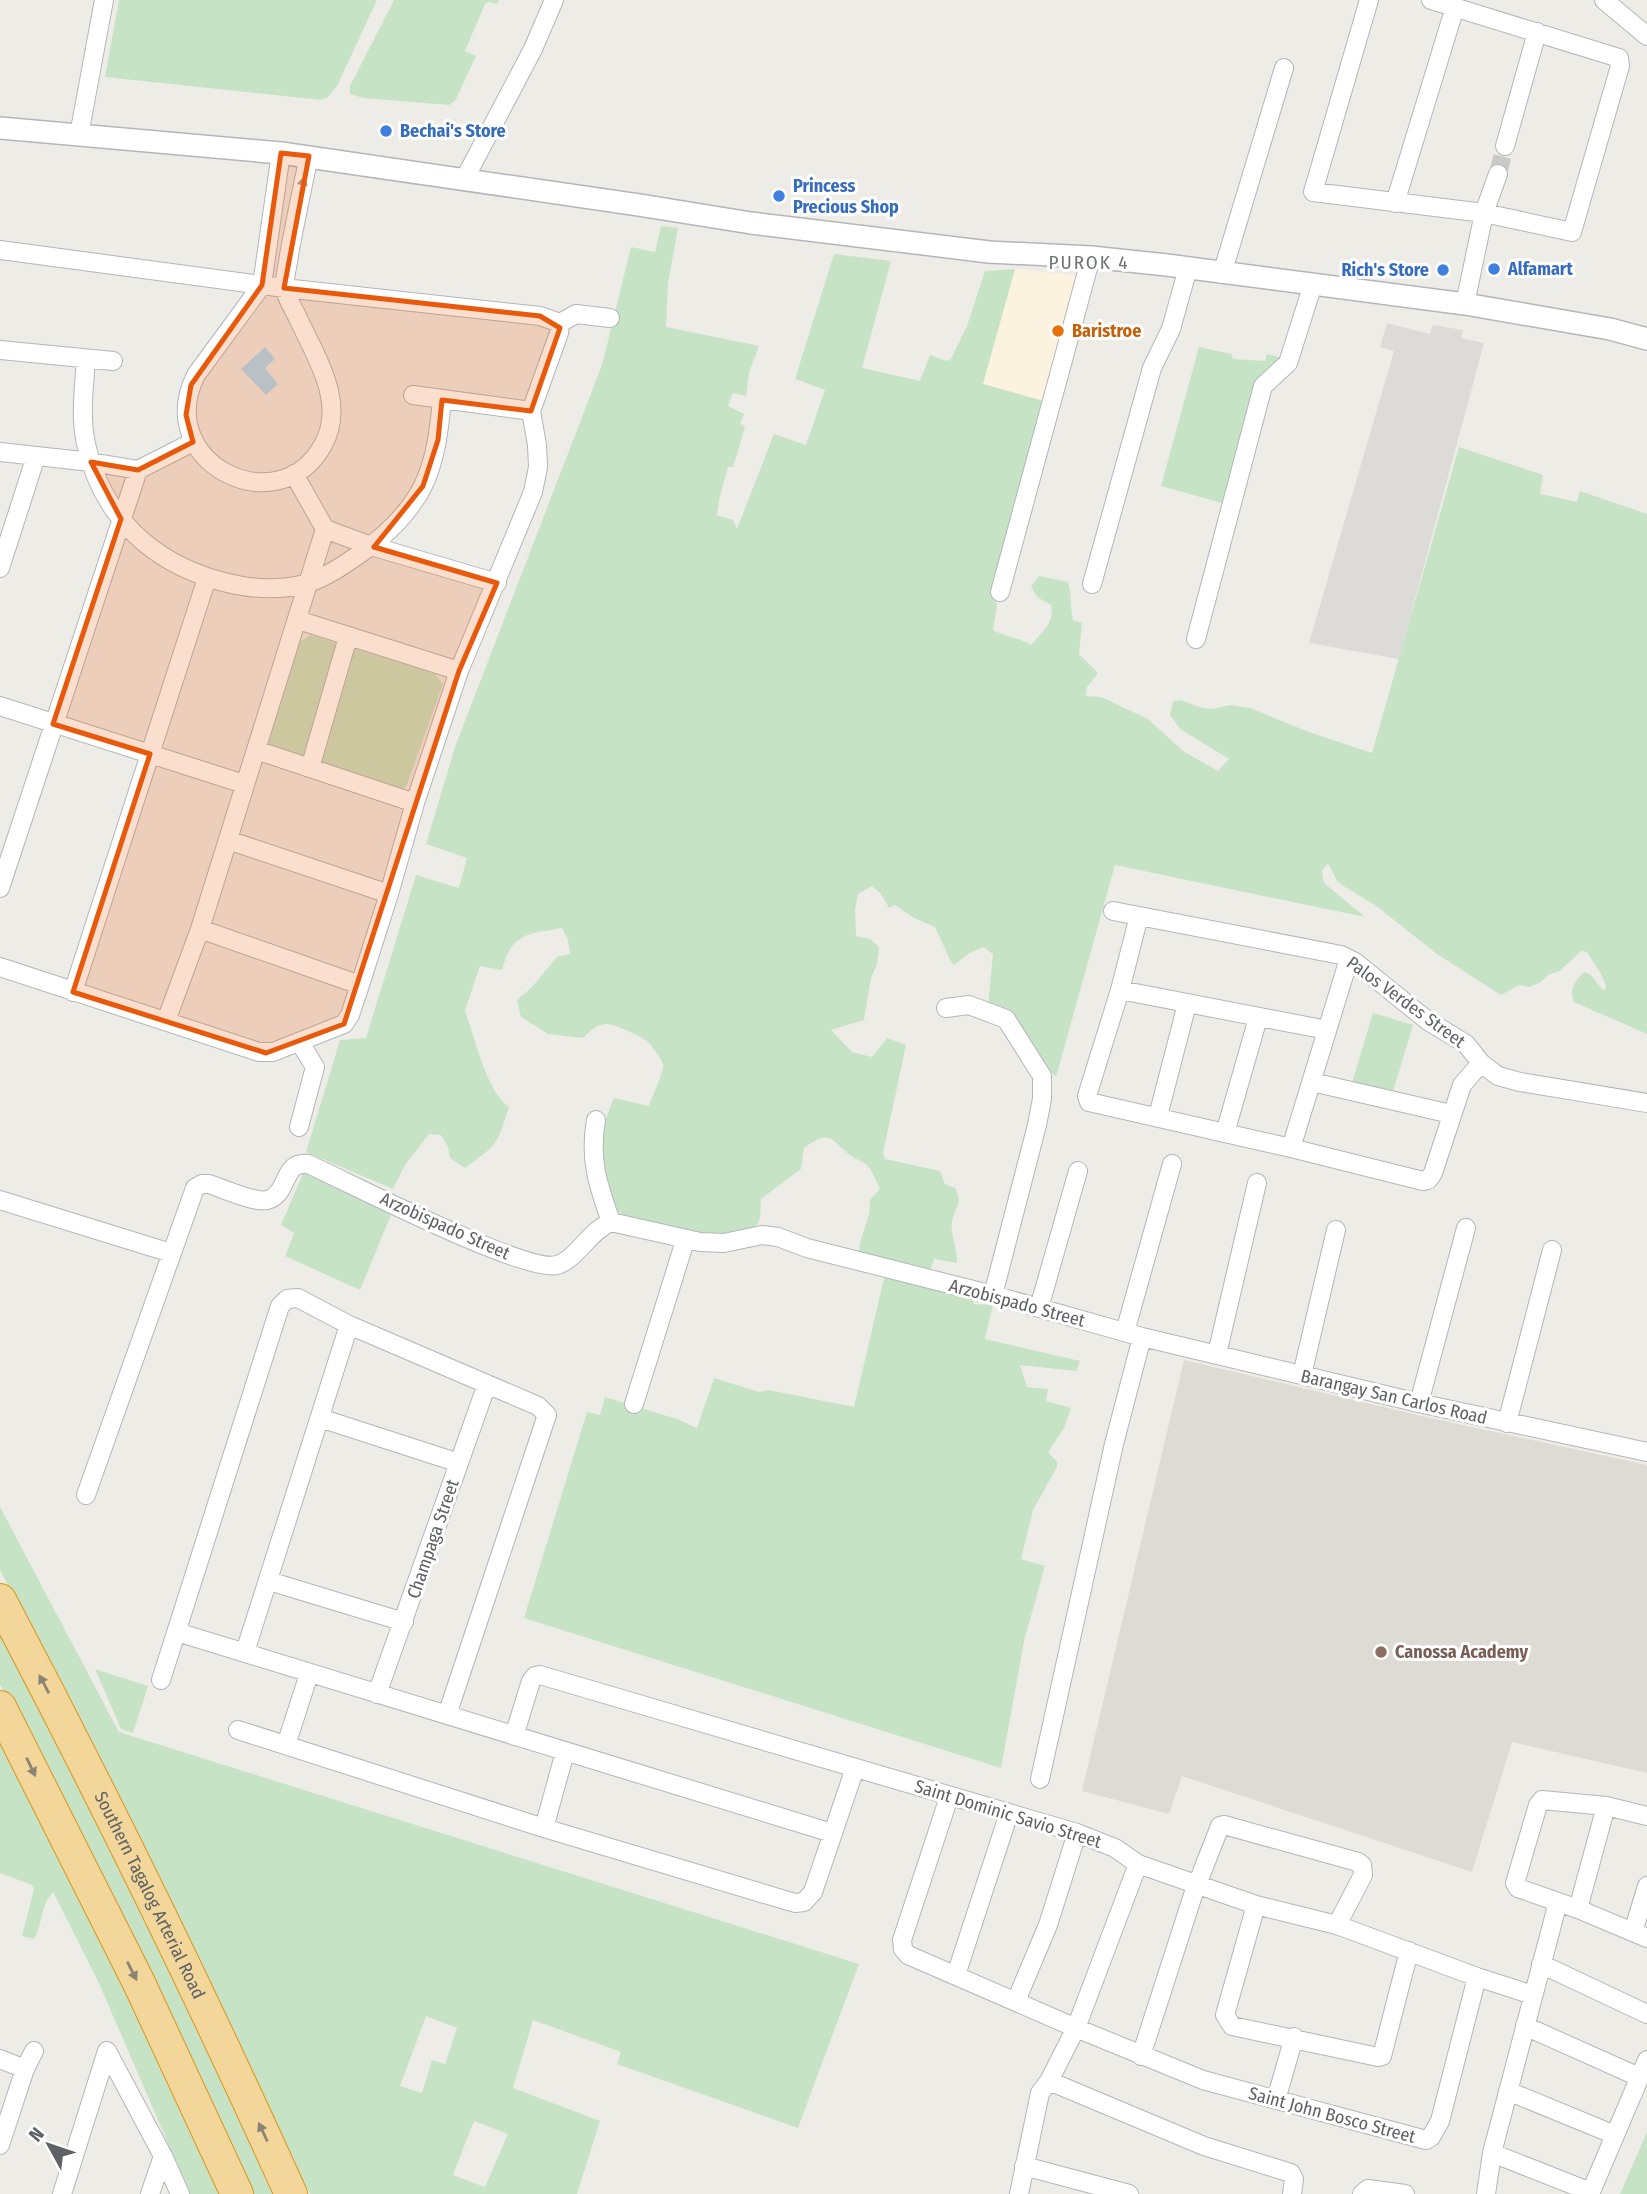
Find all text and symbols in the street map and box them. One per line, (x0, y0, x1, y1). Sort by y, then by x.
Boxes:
place label: Bechai's Store (400, 120, 506, 142)
marker: Bechai's Store (378, 123, 394, 139)
place label: Princess Precious Shop (793, 175, 899, 218)
one-way arrow (297, 176, 308, 198)
marker: Princess Precious Shop (771, 188, 787, 204)
district label: PUROK 4 (1049, 251, 1129, 274)
place label: Alfamart (1507, 258, 1573, 280)
place label: Rich's Store (1341, 259, 1429, 281)
marker: Alfamart (1486, 261, 1502, 277)
marker: Rich's Store (1435, 262, 1451, 278)
place label: Baristroe (1072, 320, 1141, 342)
marker: Baristroe (1050, 323, 1066, 339)
street label: Palos Verdes Street (1342, 952, 1470, 1052)
street label: Arzobispado Street (377, 1188, 513, 1264)
street label: Arzobispado Street (947, 1274, 1087, 1332)
street label: Barangay San Carlos Road (1299, 1365, 1489, 1429)
street label: Champaga Street (402, 1476, 464, 1601)
place label: Canossa Academy (1395, 1641, 1528, 1663)
marker: Canossa Academy (1373, 1644, 1389, 1660)
one-way arrow (39, 1674, 50, 1694)
one-way arrow (26, 1757, 37, 1777)
street label: Saint Dominic Savio Street (912, 1775, 1104, 1853)
street label: Southern Tagalog Arterial Road (90, 1788, 210, 2002)
one-way arrow (127, 1961, 138, 1981)
street label: Saint John Bosco Street (1246, 2082, 1418, 2148)
north arrow (14, 2110, 84, 2180)
one-way arrow (257, 2122, 269, 2142)
text: N (24, 2123, 49, 2146)

